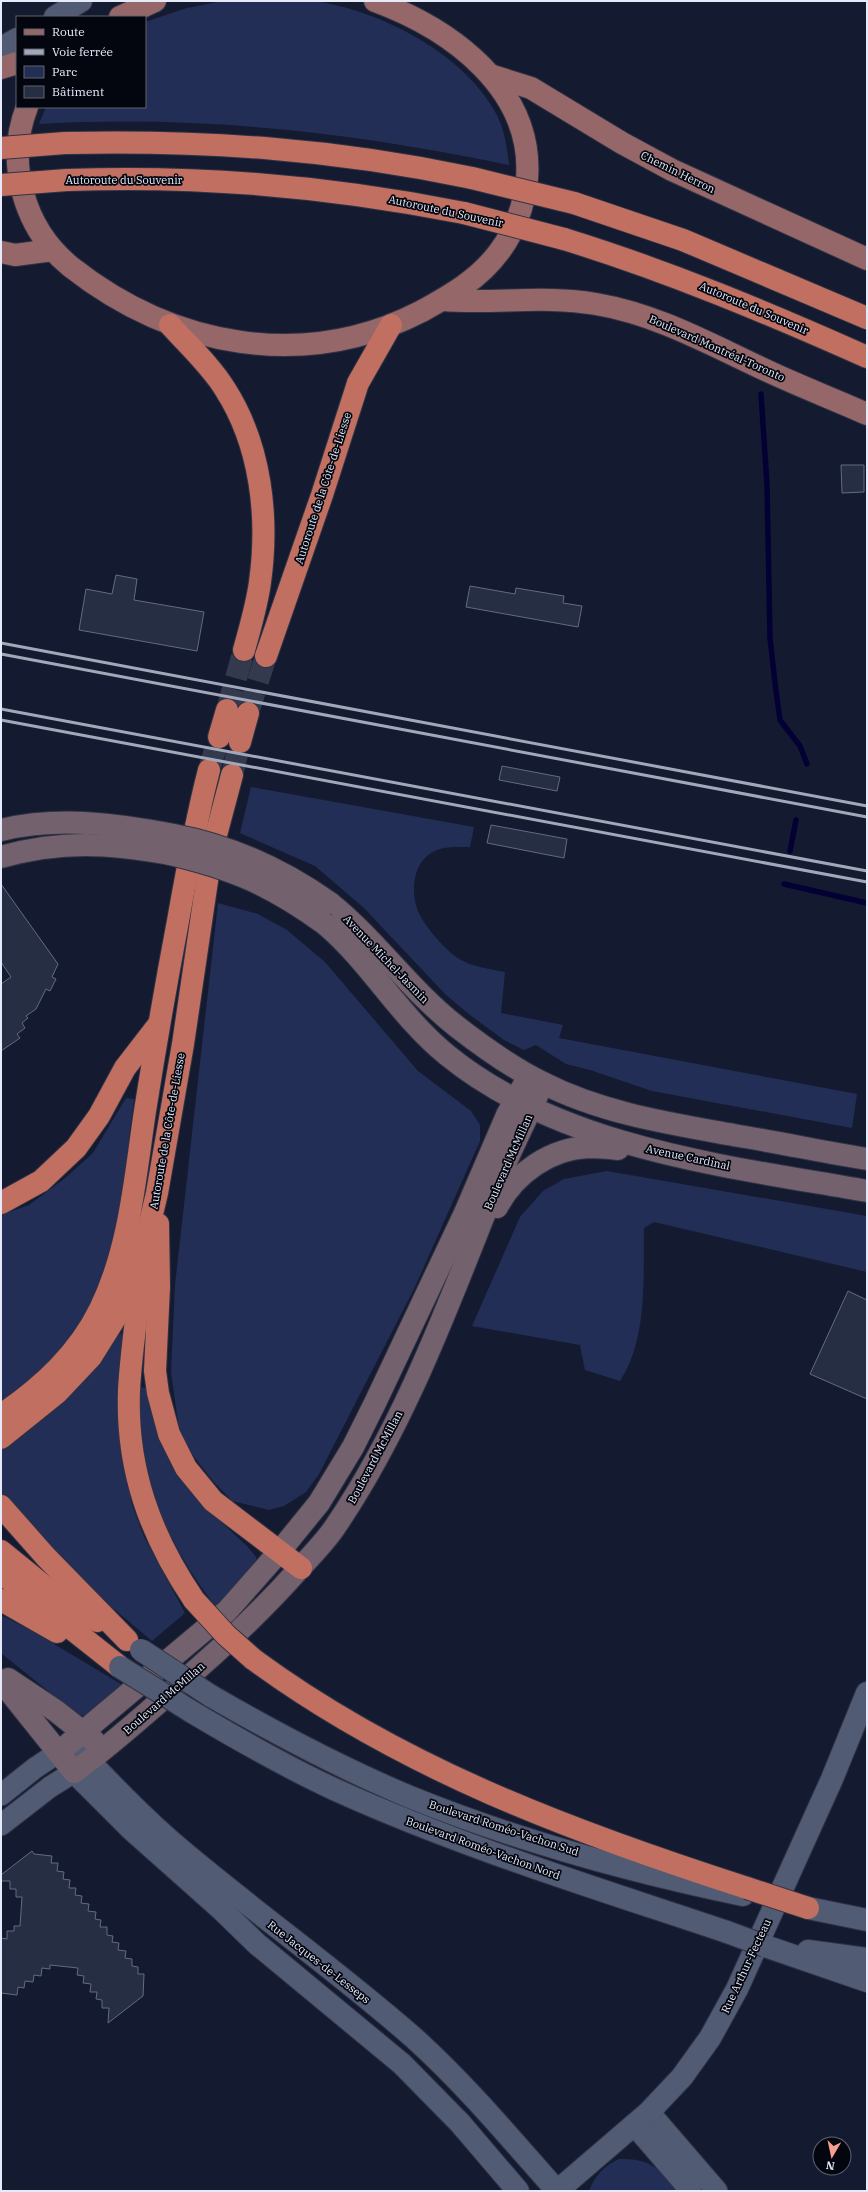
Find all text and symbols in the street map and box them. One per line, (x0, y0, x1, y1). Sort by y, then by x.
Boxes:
legend (16, 16, 146, 108)
text: Route (52, 24, 85, 39)
text: Voie ferrée (52, 44, 113, 59)
text: Parc (52, 64, 77, 79)
text: Bâtiment (52, 84, 104, 99)
street label: Chemin Herron (639, 148, 717, 196)
street label: Autoroute du Souvenir (66, 173, 183, 187)
street label: Autoroute du Souvenir (387, 192, 505, 230)
street label: Autoroute du Souvenir (697, 279, 811, 337)
street label: Boulevard Montréal-Toronto (647, 312, 787, 384)
street label: Autoroute de la Côte-de-Liesse (292, 410, 354, 566)
street label: Avenue Michel-Jasmin (340, 912, 432, 1006)
street label: Autoroute de la Côte-de-Liesse (146, 1052, 188, 1210)
street label: Boulevard McMillan (481, 1112, 535, 1212)
street label: Avenue Cardinal (645, 1141, 731, 1173)
street label: Boulevard McMillan (345, 1408, 405, 1506)
street label: Boulevard McMillan (120, 1659, 208, 1737)
street label: Boulevard Roméo-Vachon Sud (427, 1797, 581, 1859)
street label: Boulevard Roméo-Vachon Nord (404, 1814, 562, 1883)
street label: Rue Arthur-Fecteau (718, 1916, 774, 2015)
street label: Rue Jacques-de-Lesseps (265, 1918, 373, 2006)
north arrow (812, 2136, 852, 2176)
text: N (825, 2158, 836, 2173)

